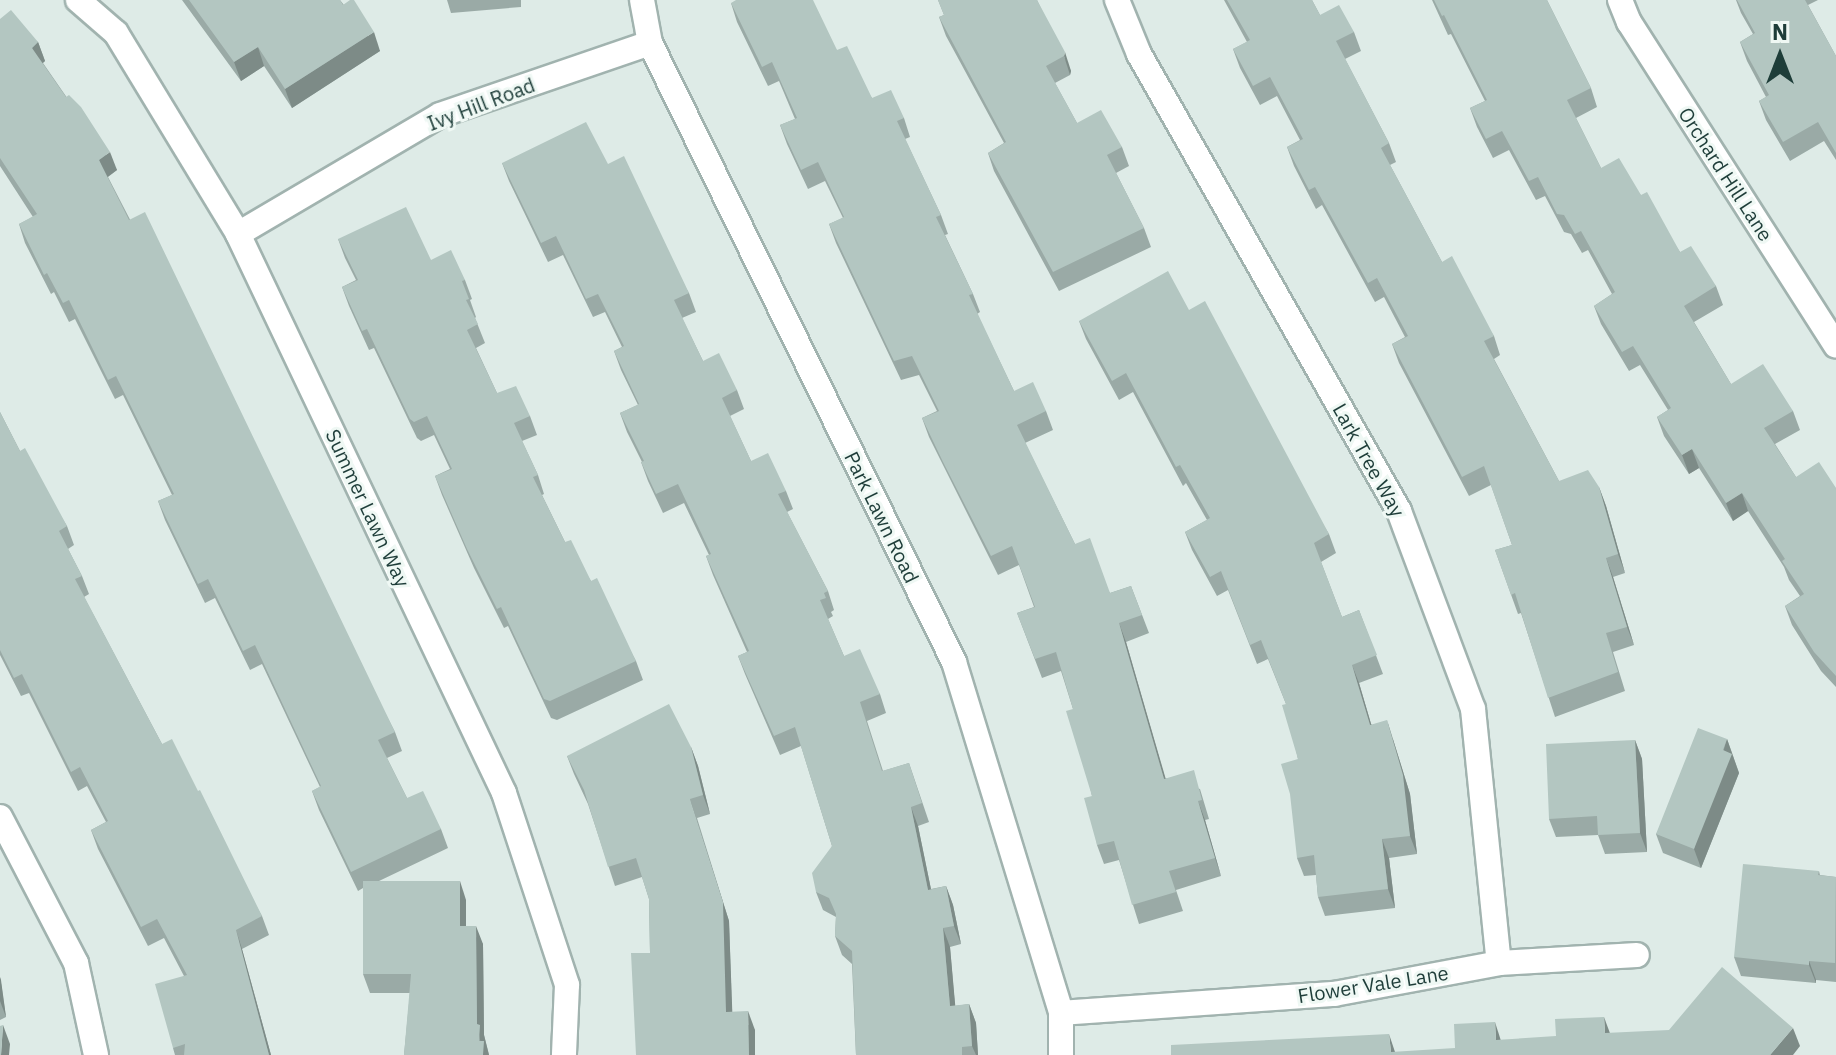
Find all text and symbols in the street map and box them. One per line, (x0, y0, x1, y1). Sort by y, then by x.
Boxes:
north arrow (1740, 16, 1820, 96)
text: N (1772, 17, 1788, 46)
street label: Ivy Hill Road (424, 73, 538, 135)
street label: Orchard Hill Lane (1674, 103, 1778, 245)
street label: Lark Tree Way (1328, 399, 1410, 521)
street label: Summer Lawn Way (321, 425, 415, 591)
street label: Park Lawn Road (840, 447, 924, 587)
street label: Flower Vale Lane (1296, 960, 1450, 1008)

